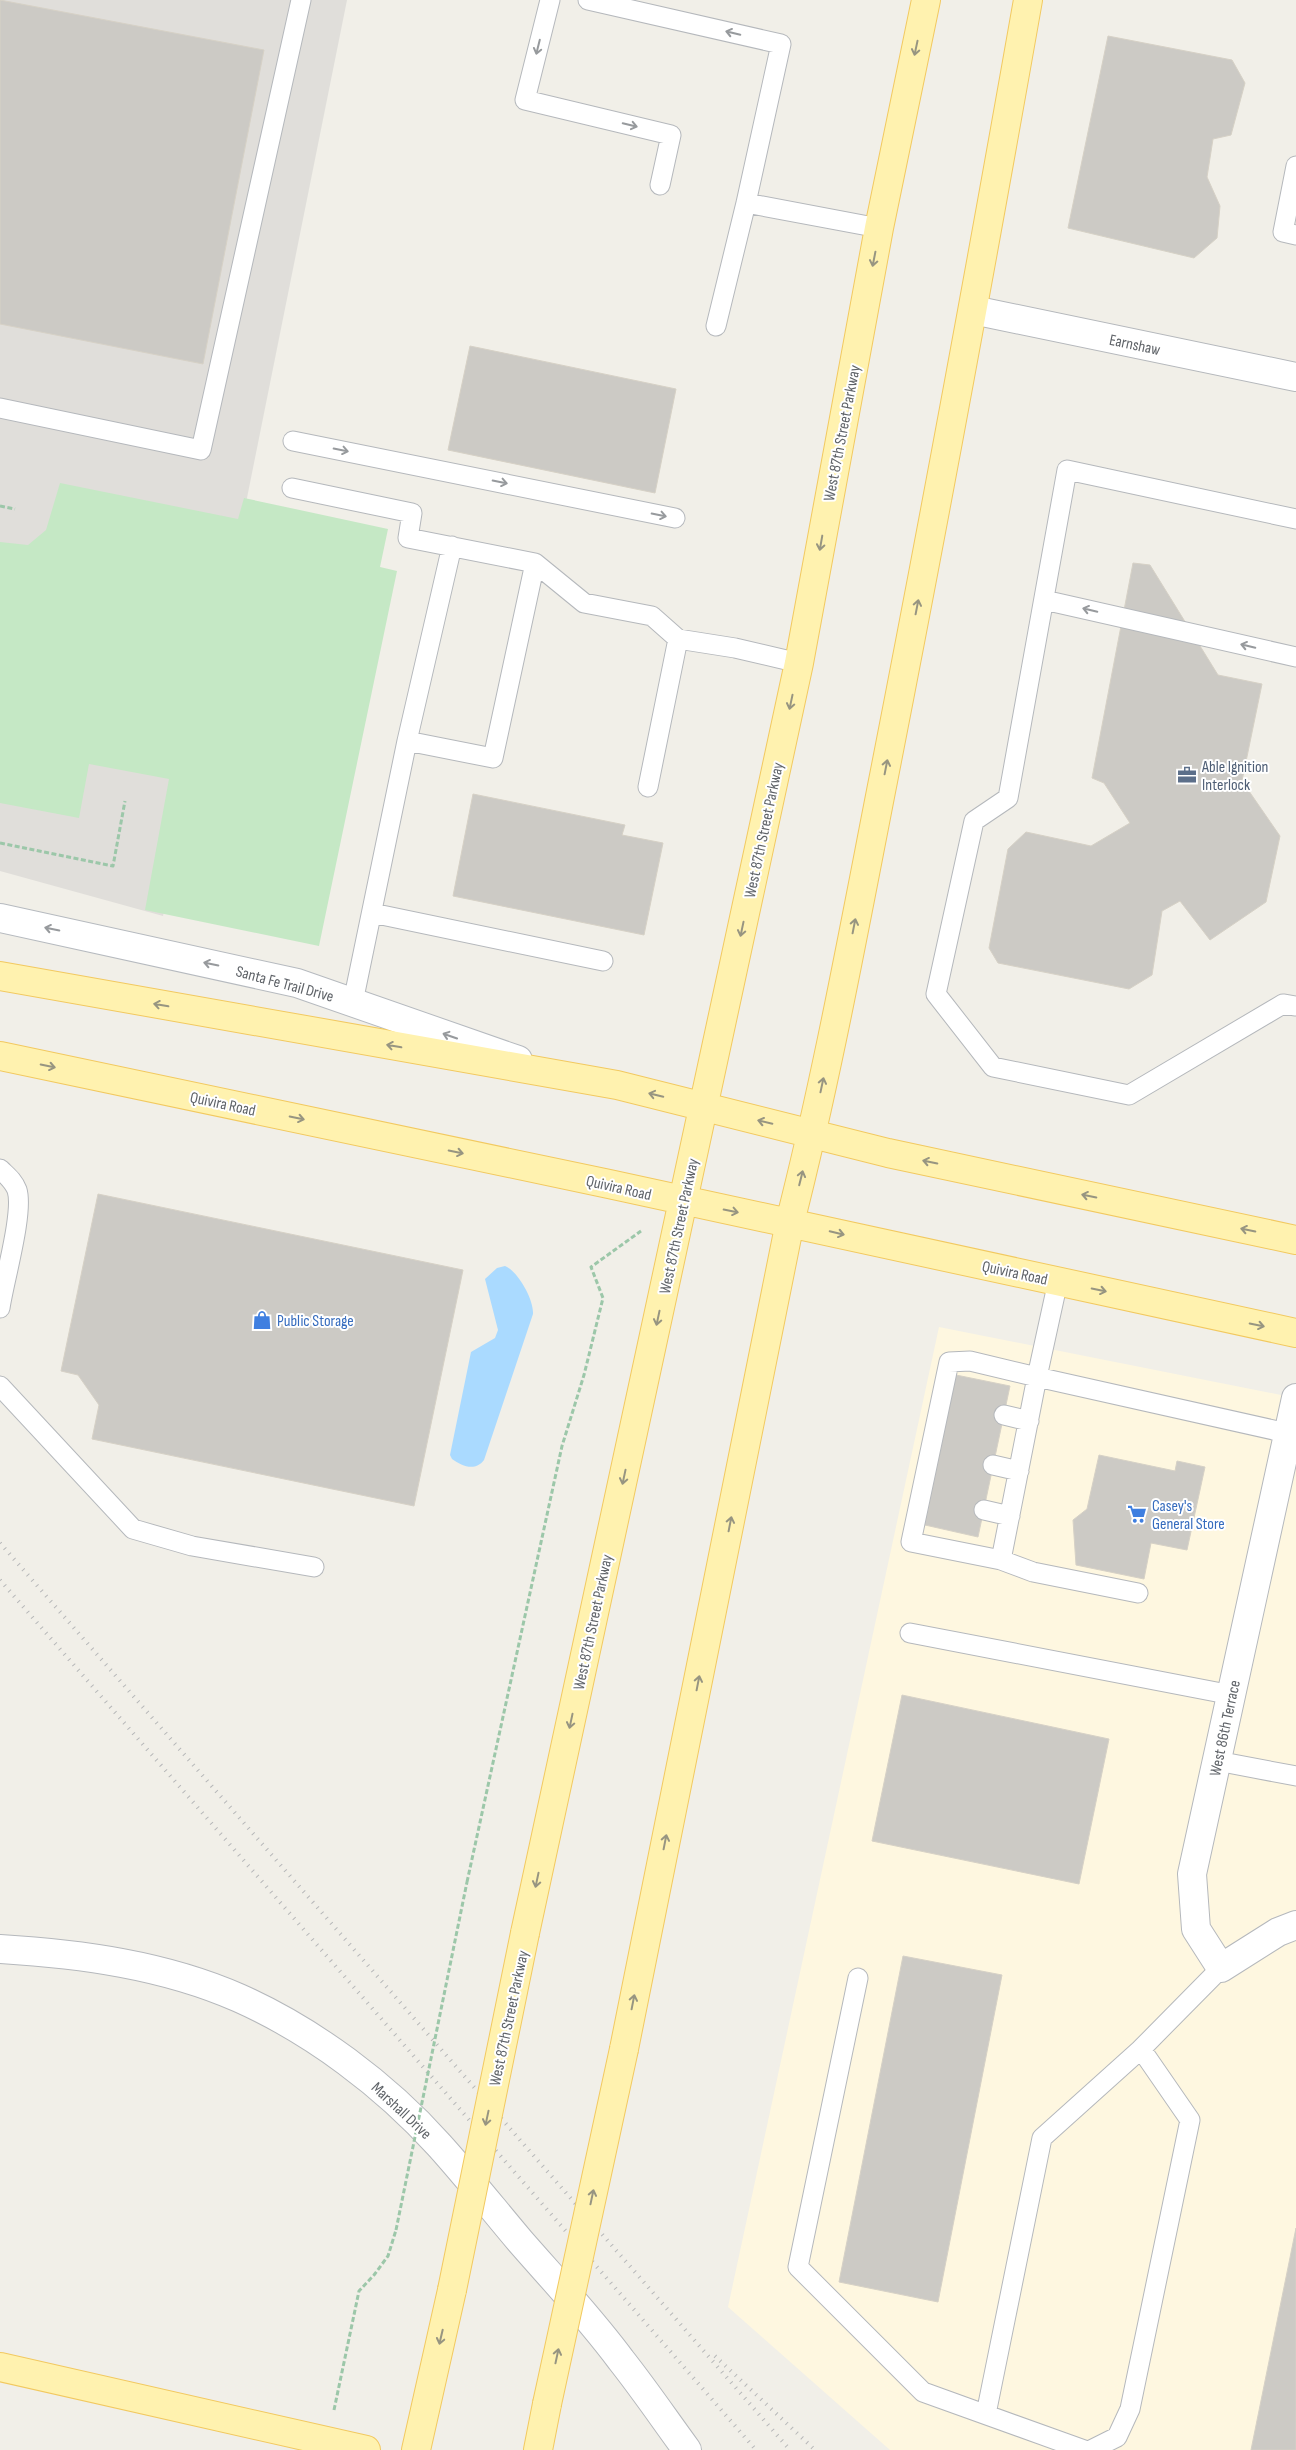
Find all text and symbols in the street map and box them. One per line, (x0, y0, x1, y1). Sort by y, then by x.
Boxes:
one-way arrow (726, 28, 742, 37)
one-way arrow (533, 39, 542, 55)
one-way arrow (911, 39, 921, 55)
one-way arrow (622, 121, 638, 130)
one-way arrow (868, 250, 878, 266)
street label: Earnshaw (1107, 331, 1162, 360)
street label: West 87th Street Parkway (820, 364, 865, 503)
one-way arrow (332, 446, 348, 456)
one-way arrow (492, 478, 508, 488)
one-way arrow (651, 510, 667, 520)
one-way arrow (816, 534, 826, 550)
one-way arrow (913, 599, 922, 615)
one-way arrow (1083, 605, 1099, 614)
one-way arrow (1241, 641, 1257, 650)
one-way arrow (786, 694, 795, 710)
place label: Able Ignition Interlock (1201, 758, 1268, 795)
one-way arrow (881, 759, 891, 775)
street label: West 87th Street Parkway (741, 761, 788, 900)
office icon: Able Ignition Interlock (1176, 764, 1198, 786)
one-way arrow (850, 918, 859, 934)
one-way arrow (736, 921, 746, 937)
one-way arrow (45, 924, 61, 933)
one-way arrow (204, 959, 220, 968)
street label: Santa Fe Trail Drive (234, 962, 336, 1007)
one-way arrow (153, 1000, 169, 1010)
one-way arrow (443, 1031, 458, 1040)
one-way arrow (386, 1040, 402, 1050)
one-way arrow (39, 1061, 55, 1071)
one-way arrow (818, 1078, 828, 1094)
street label: Quivira Road (188, 1088, 257, 1121)
one-way arrow (648, 1090, 664, 1099)
one-way arrow (289, 1114, 305, 1123)
one-way arrow (758, 1117, 774, 1126)
one-way arrow (448, 1148, 464, 1157)
street label: West 87th Street Parkway (656, 1157, 703, 1296)
one-way arrow (923, 1157, 939, 1166)
one-way arrow (797, 1170, 806, 1186)
street label: Quivira Road (584, 1172, 653, 1205)
one-way arrow (1082, 1191, 1098, 1200)
one-way arrow (722, 1207, 738, 1216)
one-way arrow (1241, 1225, 1257, 1234)
one-way arrow (829, 1229, 845, 1238)
street label: Quivira Road (980, 1257, 1049, 1290)
one-way arrow (1090, 1286, 1106, 1295)
shop icon: Public Storage (251, 1309, 273, 1331)
one-way arrow (653, 1310, 662, 1326)
place label: Public Storage (277, 1312, 354, 1331)
one-way arrow (1249, 1321, 1265, 1330)
one-way arrow (619, 1468, 628, 1484)
place label: Casey's General Store (1152, 1497, 1225, 1534)
supermarket icon: Casey's General Store (1126, 1503, 1148, 1525)
one-way arrow (726, 1516, 735, 1532)
street label: West 87th Street Parkway (570, 1553, 617, 1692)
one-way arrow (693, 1675, 703, 1691)
street label: West 86th Terrace (1206, 1679, 1245, 1778)
one-way arrow (566, 1713, 575, 1729)
one-way arrow (661, 1835, 671, 1851)
one-way arrow (532, 1872, 541, 1888)
street label: West 87th Street Parkway (486, 1949, 533, 2088)
one-way arrow (629, 1994, 638, 2010)
street label: Marshall Drive (367, 2079, 435, 2144)
one-way arrow (482, 2110, 492, 2126)
one-way arrow (587, 2190, 597, 2206)
one-way arrow (436, 2329, 445, 2345)
one-way arrow (553, 2348, 562, 2364)

